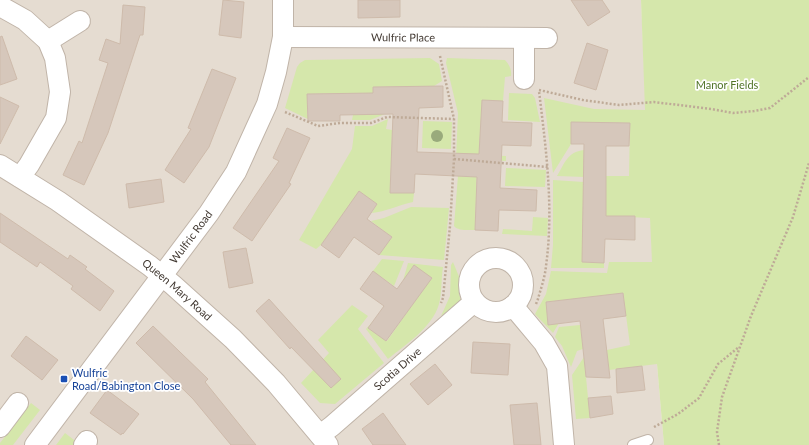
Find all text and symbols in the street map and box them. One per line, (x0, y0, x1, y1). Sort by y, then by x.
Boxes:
street label: Wulfric Place (371, 30, 435, 44)
park label: Manor Fields (696, 78, 759, 91)
street label: Wulfric Road (167, 208, 215, 266)
street label: Queen Mary Road (140, 256, 215, 323)
street label: Scotia Drive (371, 344, 424, 393)
place label: Wulfric Road/Babington Close (72, 366, 181, 392)
marker: Wulfric Road/Babington Close (59, 374, 69, 384)

